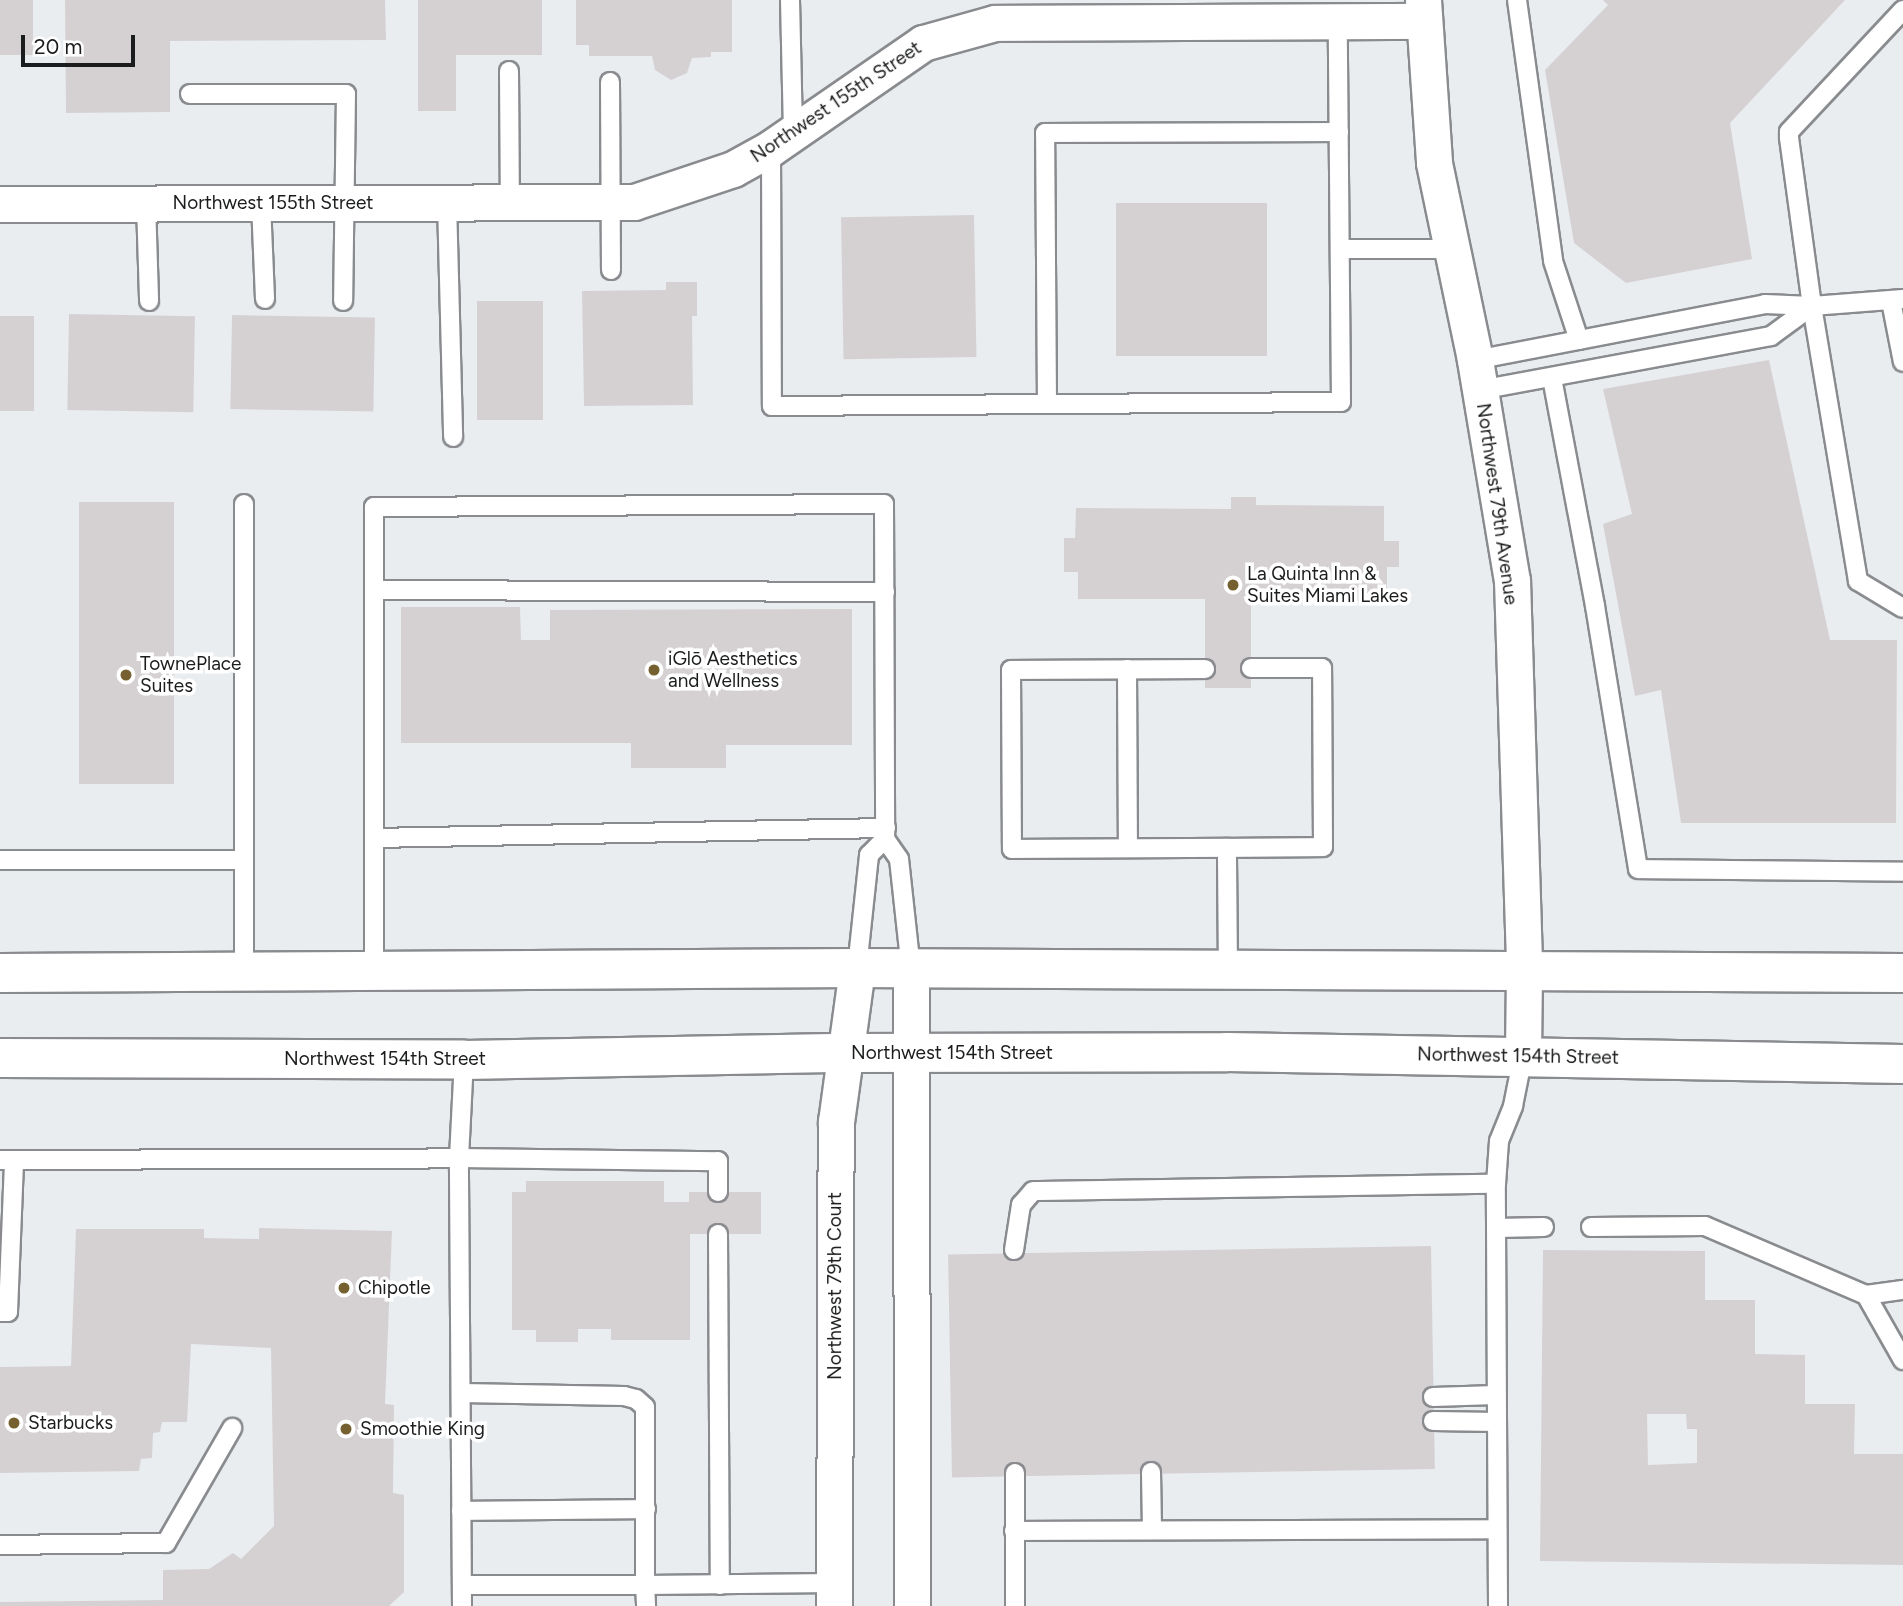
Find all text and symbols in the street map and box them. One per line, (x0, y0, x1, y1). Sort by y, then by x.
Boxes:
scale bar (24, 21, 138, 65)
text: 20 m (34, 34, 82, 59)
street label: Northwest 155th Street (746, 36, 926, 168)
street label: Northwest 155th Street (173, 192, 373, 214)
street label: Northwest 79th Avenue (1472, 402, 1522, 606)
place label: La Quinta Inn & Suites Miami Lakes (1247, 563, 1408, 607)
marker: La Quinta Inn & Suites Miami Lakes (1225, 577, 1241, 593)
place label: iGlō Aesthetics and Wellness (668, 648, 798, 692)
place label: TownePlace Suites (140, 653, 241, 697)
marker: iGlō Aesthetics and Wellness (646, 662, 662, 678)
marker: TownePlace Suites (118, 667, 134, 683)
street label: Northwest 154th Street (851, 1042, 1053, 1064)
street label: Northwest 154th Street (1417, 1043, 1619, 1069)
street label: Northwest 154th Street (284, 1048, 486, 1070)
street label: Northwest 79th Court (824, 1192, 846, 1380)
place label: Chipotle (358, 1277, 431, 1299)
marker: Chipotle (336, 1280, 352, 1296)
place label: Starbucks (28, 1412, 113, 1434)
marker: Starbucks (6, 1415, 22, 1431)
place label: Smoothie King (360, 1418, 485, 1440)
marker: Smoothie King (338, 1421, 354, 1437)

